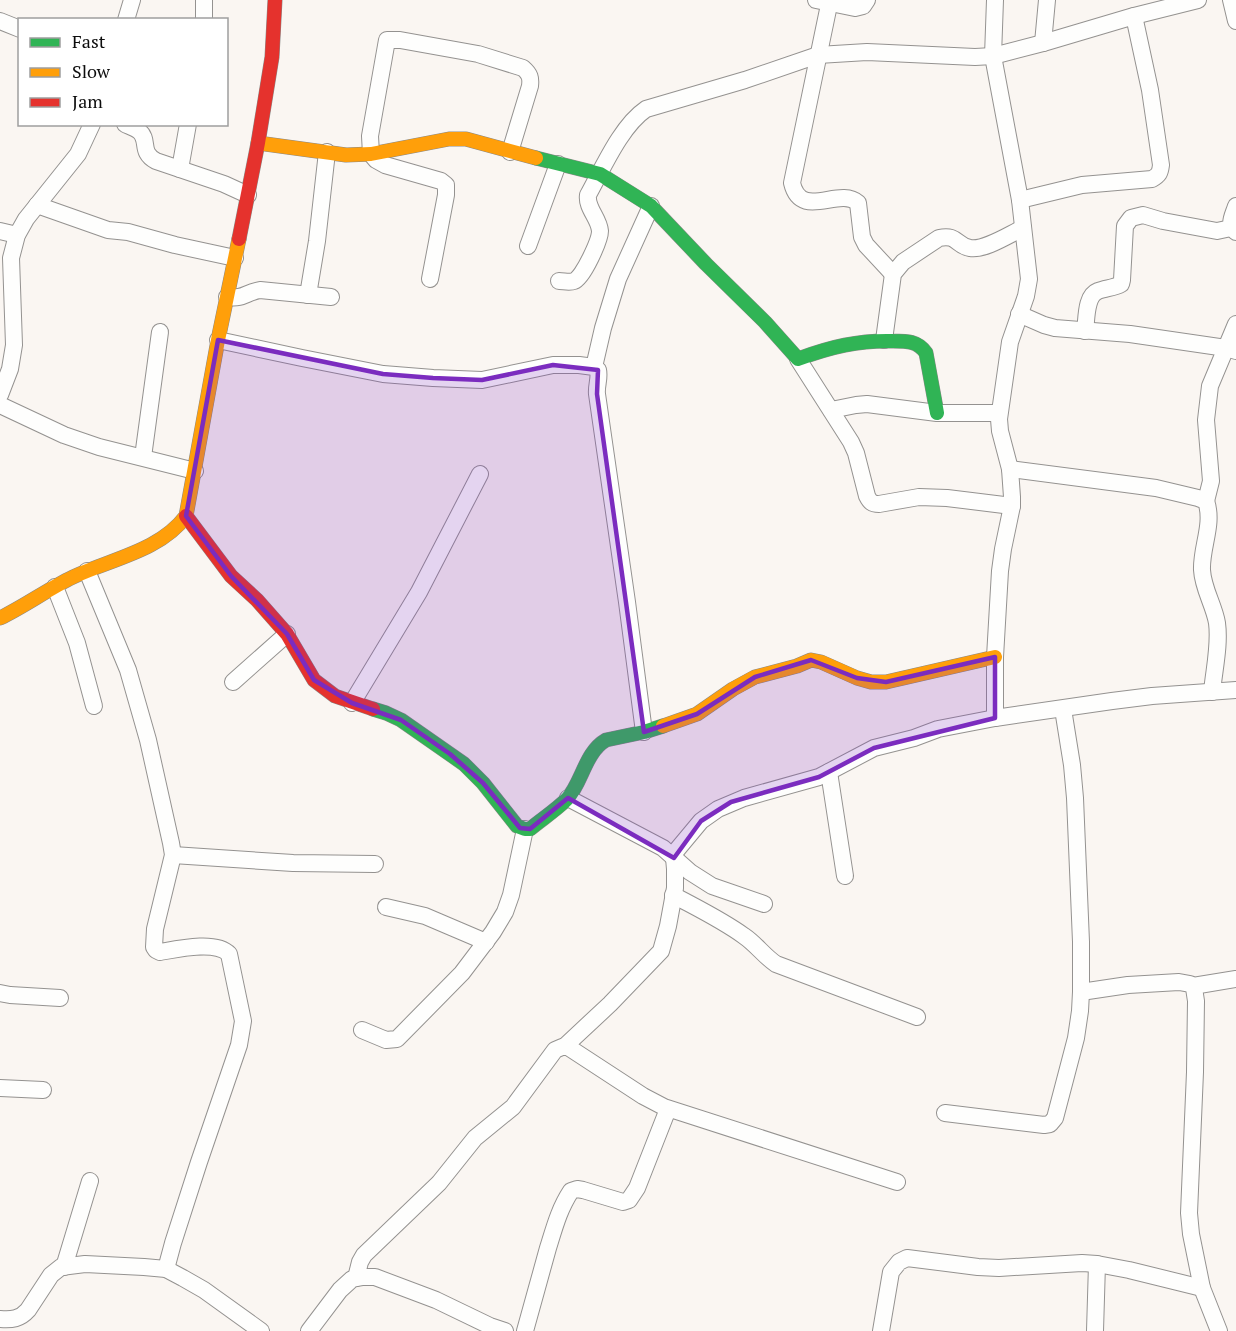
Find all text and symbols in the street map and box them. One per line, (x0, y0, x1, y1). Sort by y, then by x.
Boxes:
legend (18, 18, 228, 126)
text: Fast (72, 29, 106, 53)
text: Slow (72, 59, 111, 83)
text: Jam (72, 89, 103, 113)

